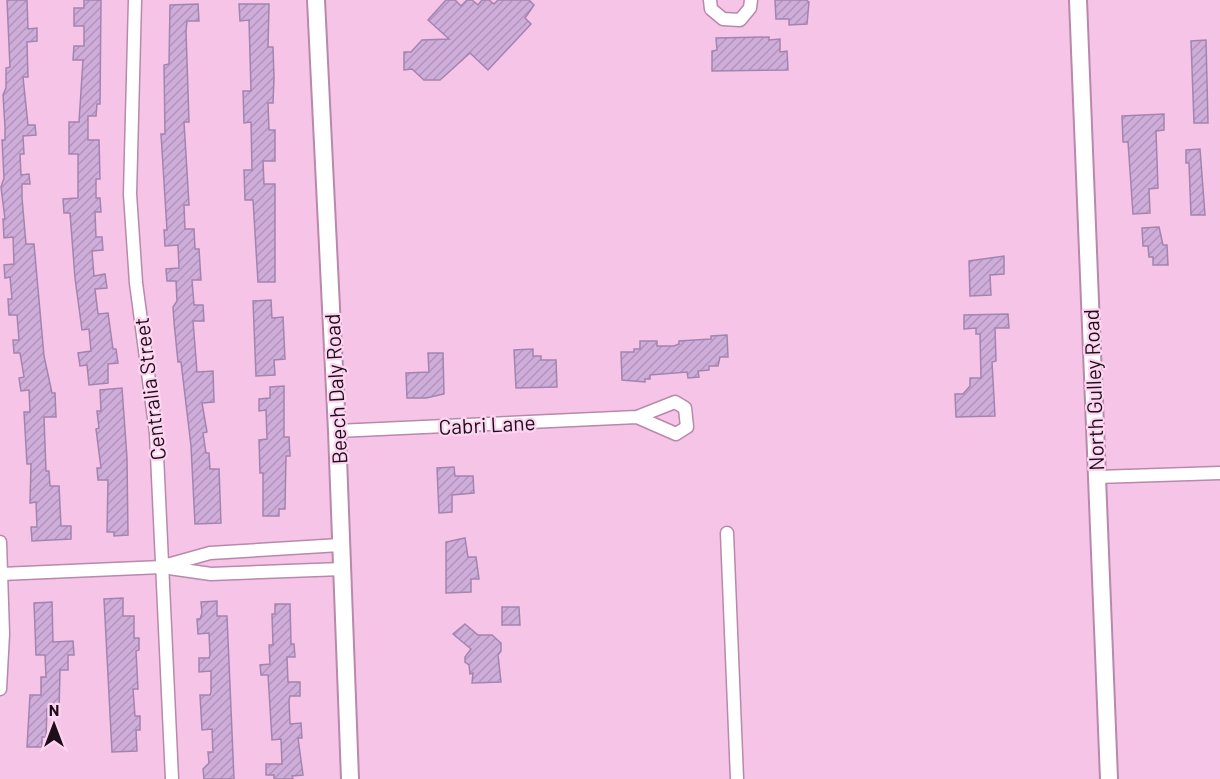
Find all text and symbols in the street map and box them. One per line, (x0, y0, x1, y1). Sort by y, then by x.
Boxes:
street label: North Gulley Road (1078, 309, 1108, 471)
street label: Beech Daly Road (319, 313, 351, 465)
street label: Centralia Street (128, 316, 170, 462)
street label: Cabri Lane (438, 409, 536, 439)
north arrow (24, 695, 84, 755)
text: N (49, 700, 59, 719)

